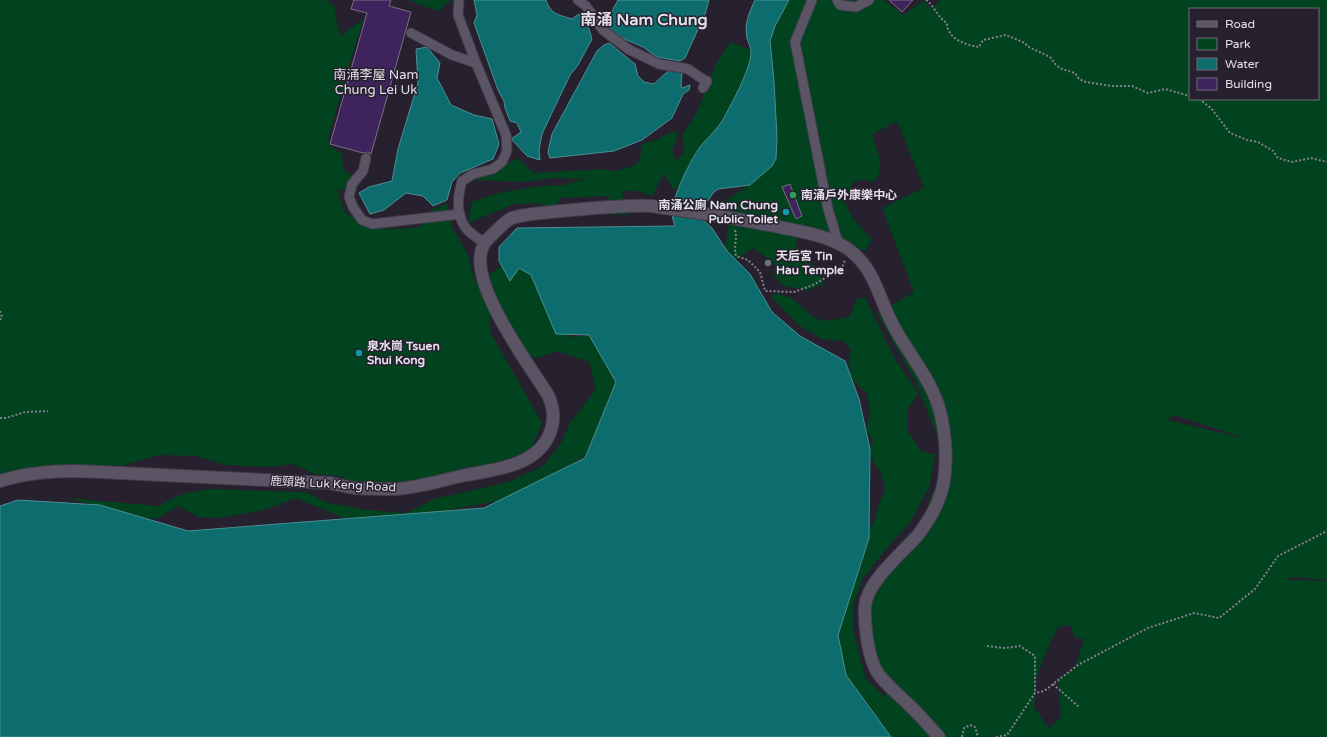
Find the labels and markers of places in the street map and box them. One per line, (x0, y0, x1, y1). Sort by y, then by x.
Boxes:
place label: 南涌戶外康樂中心 (801, 188, 897, 202)
marker: 南涌戶外康樂中心 (788, 190, 798, 200)
place label: 南涌公廁 Nam Chung Public Toilet (659, 198, 778, 226)
marker: 南涌公廁 Nam Chung Public Toilet (781, 207, 791, 217)
place label: 天后宮 Tin Hau Temple (776, 249, 844, 278)
marker: 天后宮 Tin Hau Temple (763, 258, 773, 268)
place label: 泉水崗 Tsuen Shui Kong (367, 339, 440, 368)
marker: 泉水崗 Tsuen Shui Kong (354, 348, 364, 358)

